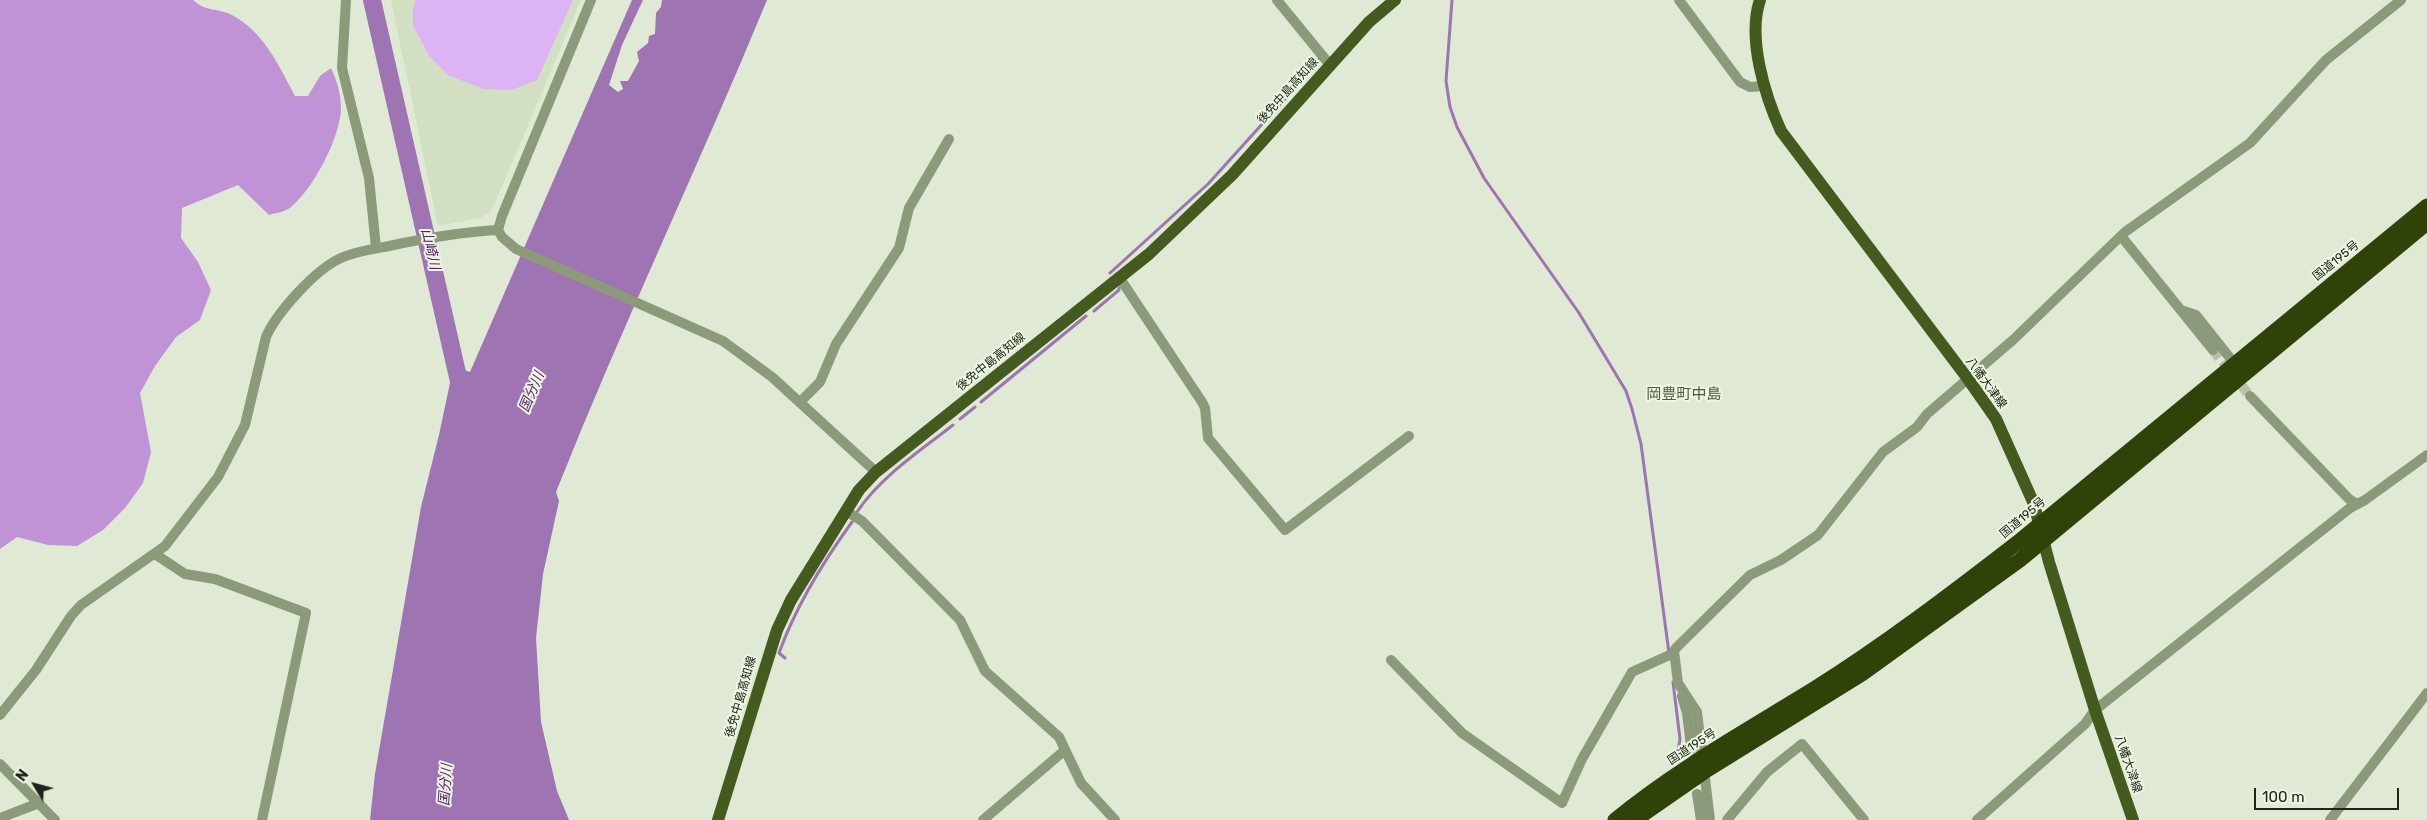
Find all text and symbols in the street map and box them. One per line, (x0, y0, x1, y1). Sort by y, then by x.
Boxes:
street label: 後免中島高知線 (1255, 55, 1321, 127)
water label: 山崎川 (417, 227, 443, 271)
street label: 国道195号 (2310, 238, 2362, 284)
street label: 後免中島高知線 (954, 330, 1028, 394)
street label: 八幡大津線 (1963, 354, 2009, 412)
water label: 国分川 (516, 369, 548, 415)
district label: 岡豊町中島 (1647, 386, 1721, 404)
street label: 国道195号 (1997, 495, 2049, 541)
street label: 後免中島高知線 (723, 655, 759, 739)
street label: 国道195号 (1665, 726, 1719, 768)
street label: 八幡大津線 (2111, 733, 2145, 795)
north arrow (10, 760, 60, 810)
water label: 国分川 (436, 763, 456, 807)
text: N (13, 767, 32, 785)
scale bar (2257, 778, 2402, 810)
text: 100 m (2262, 788, 2304, 806)

